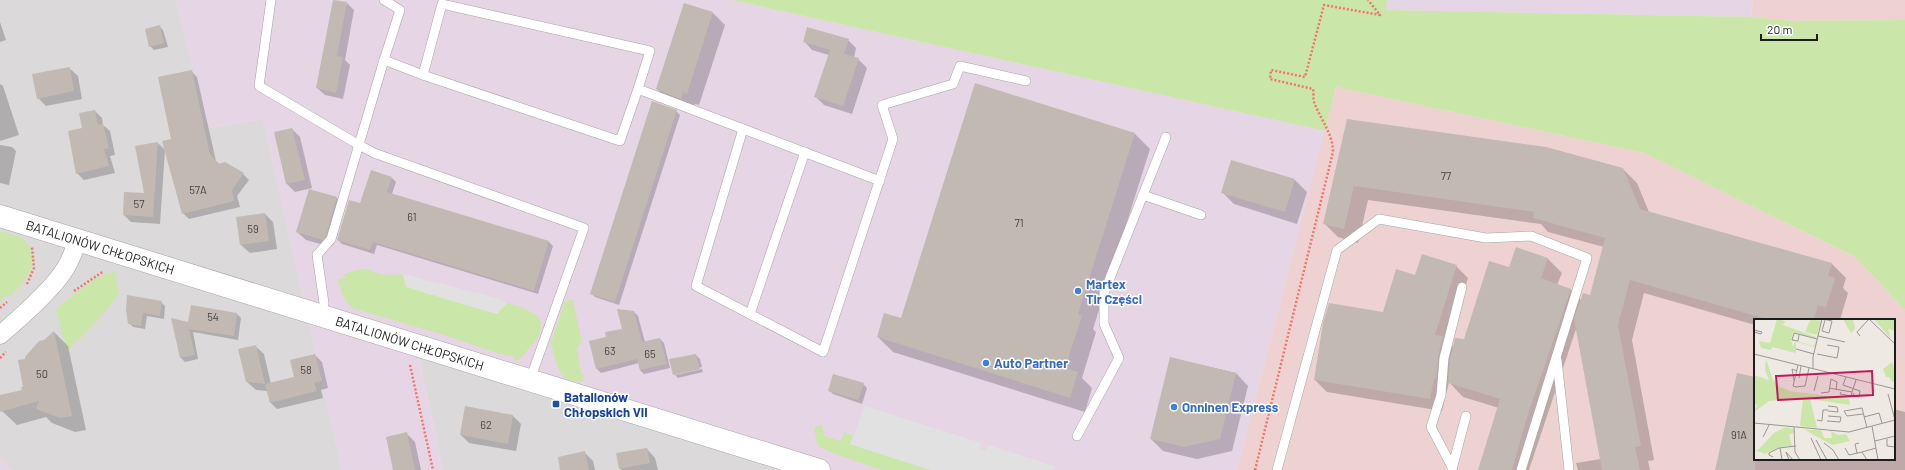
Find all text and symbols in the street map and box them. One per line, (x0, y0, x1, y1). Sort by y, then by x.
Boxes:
scale bar (1761, 16, 1817, 42)
text: 20 m (1767, 22, 1793, 36)
house number: 77 (1441, 169, 1451, 182)
house number: 57A (189, 183, 207, 196)
house number: 57 (134, 197, 144, 210)
house number: 61 (407, 210, 417, 223)
house number: 71 (1014, 216, 1024, 229)
street label: BATALIONÓW CHŁOPSKICH (24, 217, 176, 278)
house number: 59 (247, 222, 259, 235)
place label: Martex Tir Części (1086, 276, 1142, 307)
marker: Martex Tir Części (1073, 286, 1083, 296)
house number: 54 (207, 310, 219, 323)
street label: BATALIONÓW CHŁOPSKICH (334, 313, 486, 374)
inset map (1754, 319, 1895, 460)
house number: 63 (604, 344, 616, 357)
house number: 65 (644, 347, 656, 360)
place label: Auto Partner (994, 355, 1068, 371)
marker: Auto Partner (981, 358, 991, 368)
house number: 58 (300, 363, 312, 376)
house number: 50 (36, 367, 48, 380)
place label: Batalionów Chłopskich VII (564, 389, 648, 420)
marker: Batalionów Chłopskich VII (551, 399, 561, 409)
place label: Onninen Express (1182, 399, 1279, 415)
marker: Onninen Express (1169, 402, 1179, 412)
house number: 62 (480, 418, 492, 431)
house number: 91A (1731, 428, 1747, 441)

